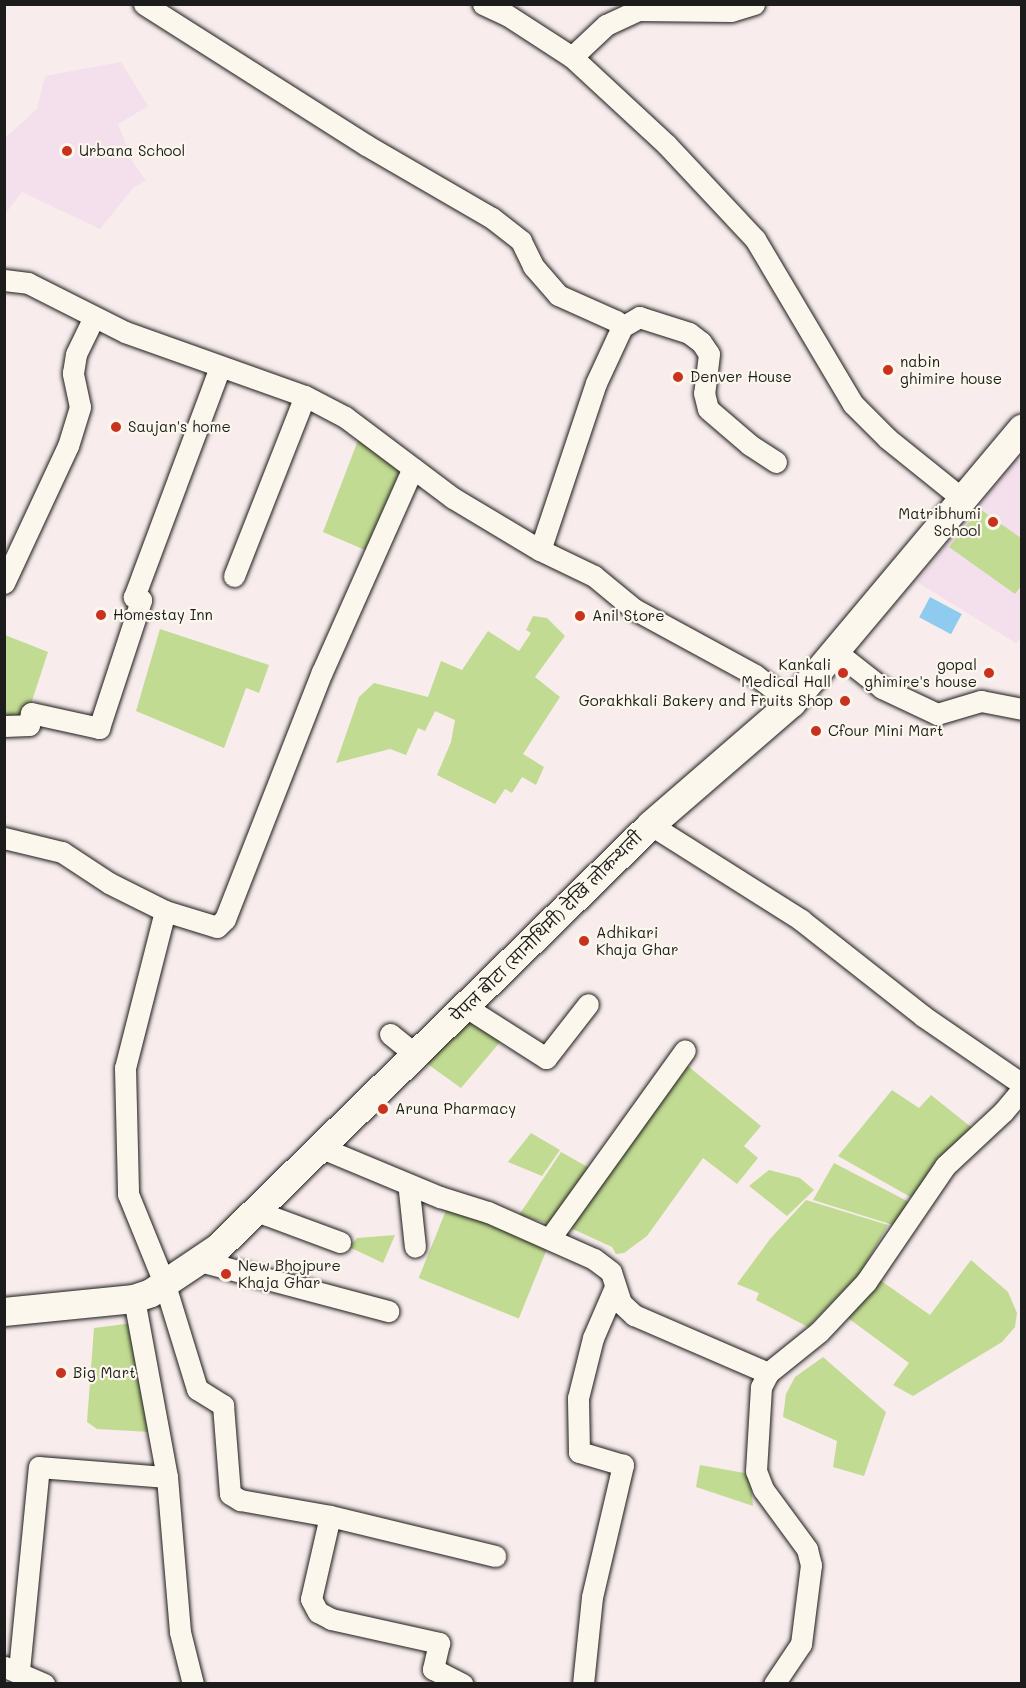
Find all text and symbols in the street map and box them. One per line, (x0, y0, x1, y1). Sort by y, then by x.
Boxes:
place label: Urbana School (79, 142, 185, 160)
marker: Urbana School (60, 144, 74, 158)
place label: nabin ghimire house (900, 352, 1002, 387)
marker: nabin ghimire house (881, 363, 895, 377)
place label: Denver House (690, 368, 792, 386)
marker: Denver House (671, 370, 685, 384)
place label: Saujan's home (128, 418, 231, 436)
marker: Saujan's home (109, 420, 123, 434)
place label: Matribhumi School (898, 504, 981, 539)
marker: Matribhumi School (986, 515, 1000, 529)
place label: Homestay Inn (113, 606, 213, 624)
place label: Anil Store (592, 607, 665, 625)
marker: Homestay Inn (94, 608, 108, 622)
marker: Anil Store (573, 609, 587, 623)
place label: Kankali Medical Hall (741, 655, 831, 690)
place label: gopal ghimire's house (864, 655, 977, 690)
marker: Kankali Medical Hall (836, 666, 850, 680)
marker: gopal ghimire's house (982, 666, 996, 680)
place label: Gorakhkali Bakery and Fruits Shop (579, 692, 833, 710)
marker: Gorakhkali Bakery and Fruits Shop (838, 694, 852, 708)
place label: Cfour Mini Mart (828, 722, 944, 740)
marker: Cfour Mini Mart (809, 724, 823, 738)
street label: पेपल बोटा (सानोथिमी) देखि लोकन्थली (448, 828, 646, 1026)
place label: Adhikari Khaja Ghar (596, 923, 679, 958)
marker: Adhikari Khaja Ghar (577, 934, 591, 948)
place label: Aruna Pharmacy (395, 1100, 516, 1118)
marker: Aruna Pharmacy (376, 1102, 390, 1116)
place label: New Bhojpure Khaja Ghar (238, 1256, 341, 1291)
marker: New Bhojpure Khaja Ghar (219, 1267, 233, 1281)
place label: Big Mart (73, 1364, 136, 1382)
marker: Big Mart (54, 1366, 68, 1380)

